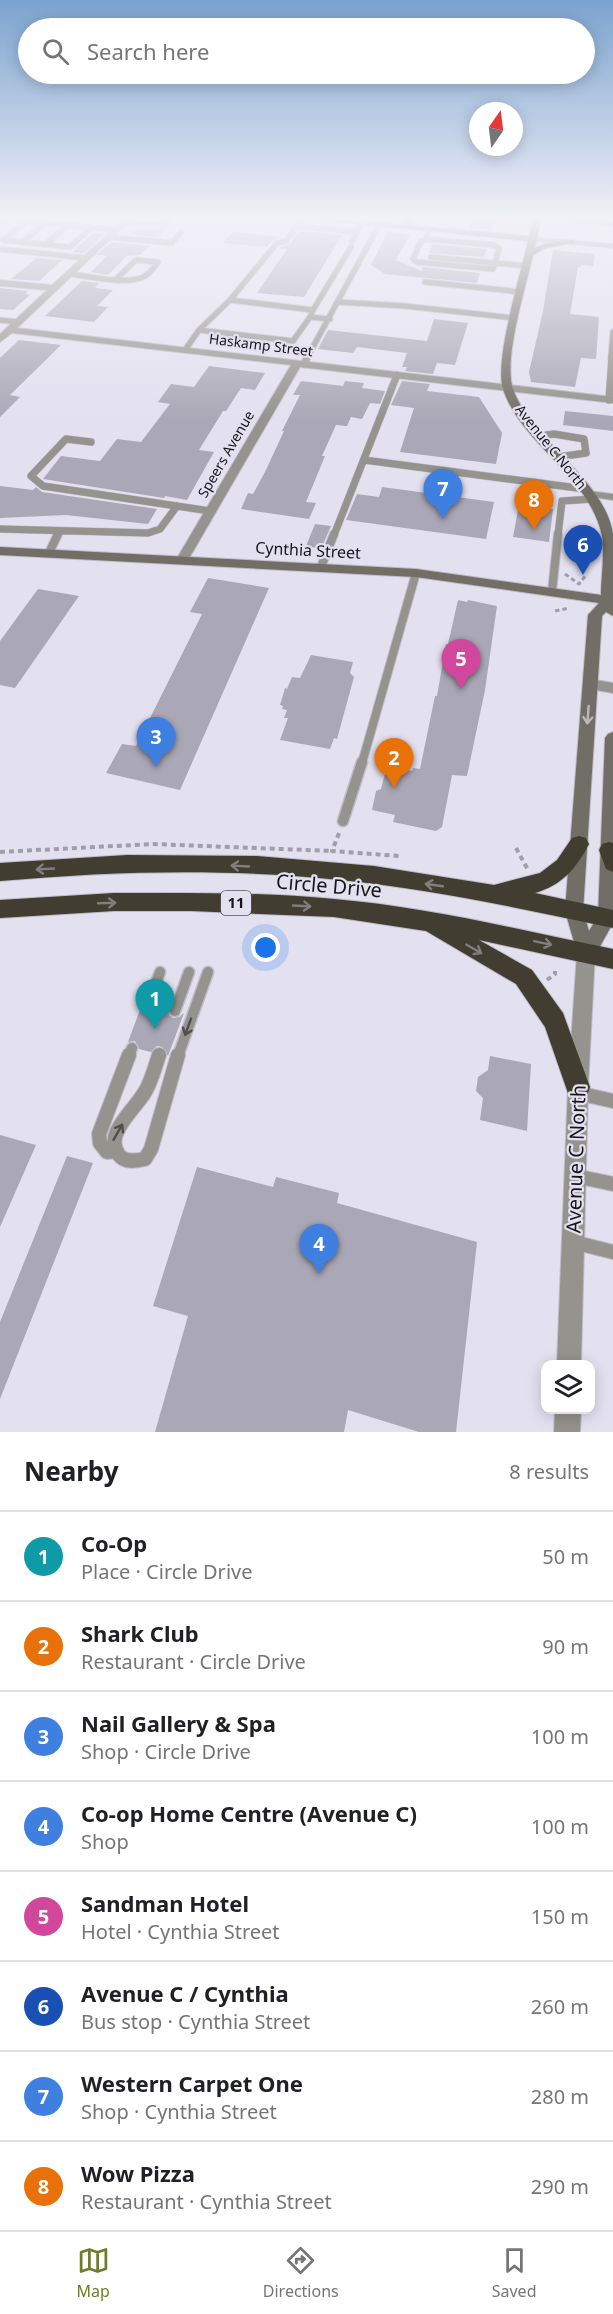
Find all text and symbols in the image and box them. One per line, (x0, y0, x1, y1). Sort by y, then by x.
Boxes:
search box (18, 18, 595, 84)
icon: search (39, 35, 72, 68)
text: Search here (87, 36, 209, 66)
north arrow (469, 102, 523, 156)
street label: Haskamp Street (208, 329, 314, 360)
street label: Avenue C North (511, 400, 591, 493)
street label: Speers Avenue (193, 407, 258, 501)
pin: 7 (424, 470, 462, 519)
pin: 8 (514, 480, 554, 530)
pin: 6 (564, 526, 602, 575)
street label: Cynthia Street (255, 536, 362, 564)
pin: 5 (442, 640, 480, 689)
one-way arrow (583, 705, 594, 725)
pin: 3 (136, 718, 176, 767)
pin: 2 (374, 738, 414, 788)
one-way arrow (230, 860, 250, 871)
one-way arrow (35, 863, 55, 874)
street label: Circle Drive (275, 867, 383, 904)
one-way arrow (424, 879, 444, 890)
road number: 11 (221, 891, 251, 915)
one-way arrow (97, 897, 117, 908)
one-way arrow (292, 901, 312, 912)
your location (251, 933, 280, 962)
one-way arrow (532, 938, 552, 949)
one-way arrow (465, 944, 482, 956)
pin: 1 (136, 980, 174, 1029)
one-way arrow (182, 1017, 193, 1036)
street label: Avenue C North (559, 1084, 592, 1234)
one-way arrow (113, 1123, 124, 1141)
pin: 4 (300, 1224, 338, 1274)
map controls (541, 1360, 595, 1414)
button: layers (541, 1360, 595, 1414)
text: Nearby (24, 1453, 119, 1489)
text: 8 results (509, 1458, 589, 1485)
text: Co-Op (81, 1528, 147, 1558)
text: 1 (38, 1543, 49, 1570)
text: 50 m (542, 1543, 589, 1570)
text: Place · Circle Drive (81, 1558, 252, 1585)
text: Shark Club (81, 1618, 199, 1648)
text: 2 (38, 1633, 49, 1660)
text: 90 m (542, 1633, 589, 1660)
text: Restaurant · Circle Drive (81, 1648, 306, 1675)
text: Nail Gallery & Spa (81, 1708, 276, 1738)
text: 3 (38, 1723, 49, 1750)
text: 100 m (531, 1723, 589, 1750)
text: Shop · Circle Drive (81, 1738, 251, 1765)
text: Co-op Home Centre (Avenue C) (81, 1798, 417, 1828)
text: 4 (38, 1813, 49, 1840)
text: 100 m (531, 1813, 589, 1840)
text: Shop (81, 1828, 129, 1855)
text: Sandman Hotel (81, 1888, 249, 1918)
text: 5 (38, 1903, 49, 1930)
text: 150 m (531, 1903, 589, 1930)
text: Hotel · Cynthia Street (81, 1918, 280, 1945)
text: Avenue C / Cynthia (81, 1978, 289, 2008)
text: 6 (38, 1993, 49, 2020)
text: 260 m (531, 1993, 589, 2020)
text: Bus stop · Cynthia Street (81, 2008, 310, 2035)
text: Western Carpet One (81, 2068, 303, 2098)
text: 7 (38, 2083, 49, 2110)
text: 280 m (531, 2083, 589, 2110)
text: Shop · Cynthia Street (81, 2098, 277, 2125)
text: Wow Pizza (81, 2158, 195, 2188)
text: 8 (38, 2173, 49, 2200)
text: 290 m (531, 2173, 589, 2200)
text: Restaurant · Cynthia Street (81, 2188, 332, 2215)
tab: Map (76, 2244, 110, 2302)
tab: Directions (263, 2244, 339, 2302)
tab: Saved (492, 2244, 536, 2302)

